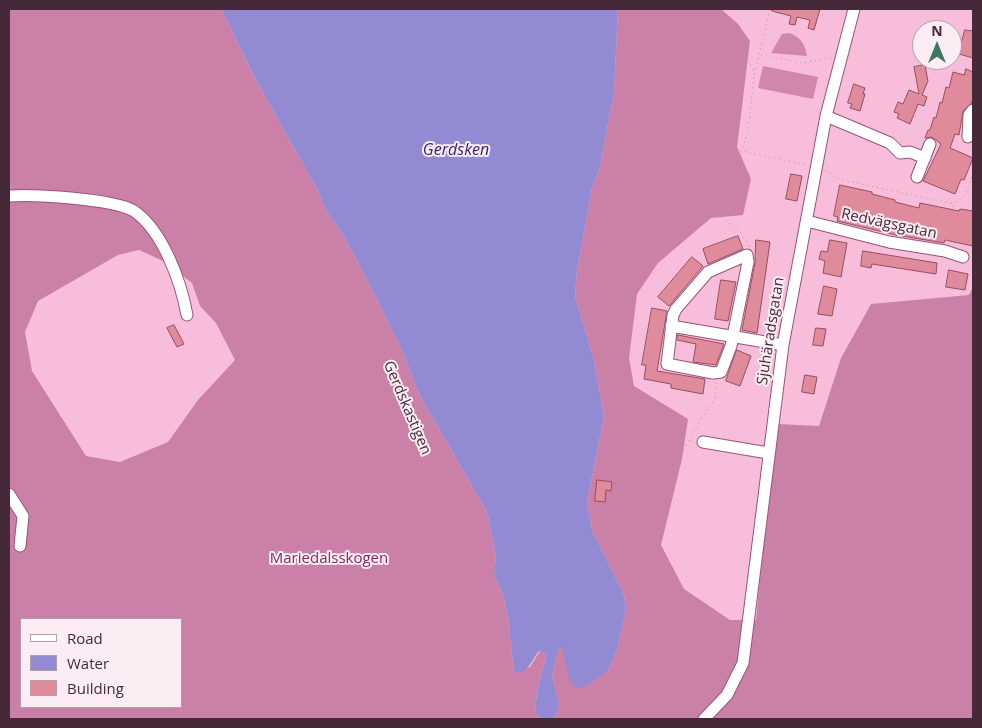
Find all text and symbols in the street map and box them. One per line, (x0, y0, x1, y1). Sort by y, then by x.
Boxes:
north arrow (912, 20, 962, 70)
text: N (931, 21, 943, 40)
water label: Gerdsken (423, 140, 489, 160)
street label: Redvägsgatan (840, 205, 938, 243)
street label: Sjuhäradsgatan (754, 276, 788, 386)
street label: Gerdskastigen (379, 358, 435, 458)
park label: Mariedalsskogen (270, 550, 388, 568)
legend (20, 618, 182, 708)
text: Road (67, 628, 103, 648)
text: Water (67, 653, 109, 673)
text: Building (67, 678, 124, 698)

